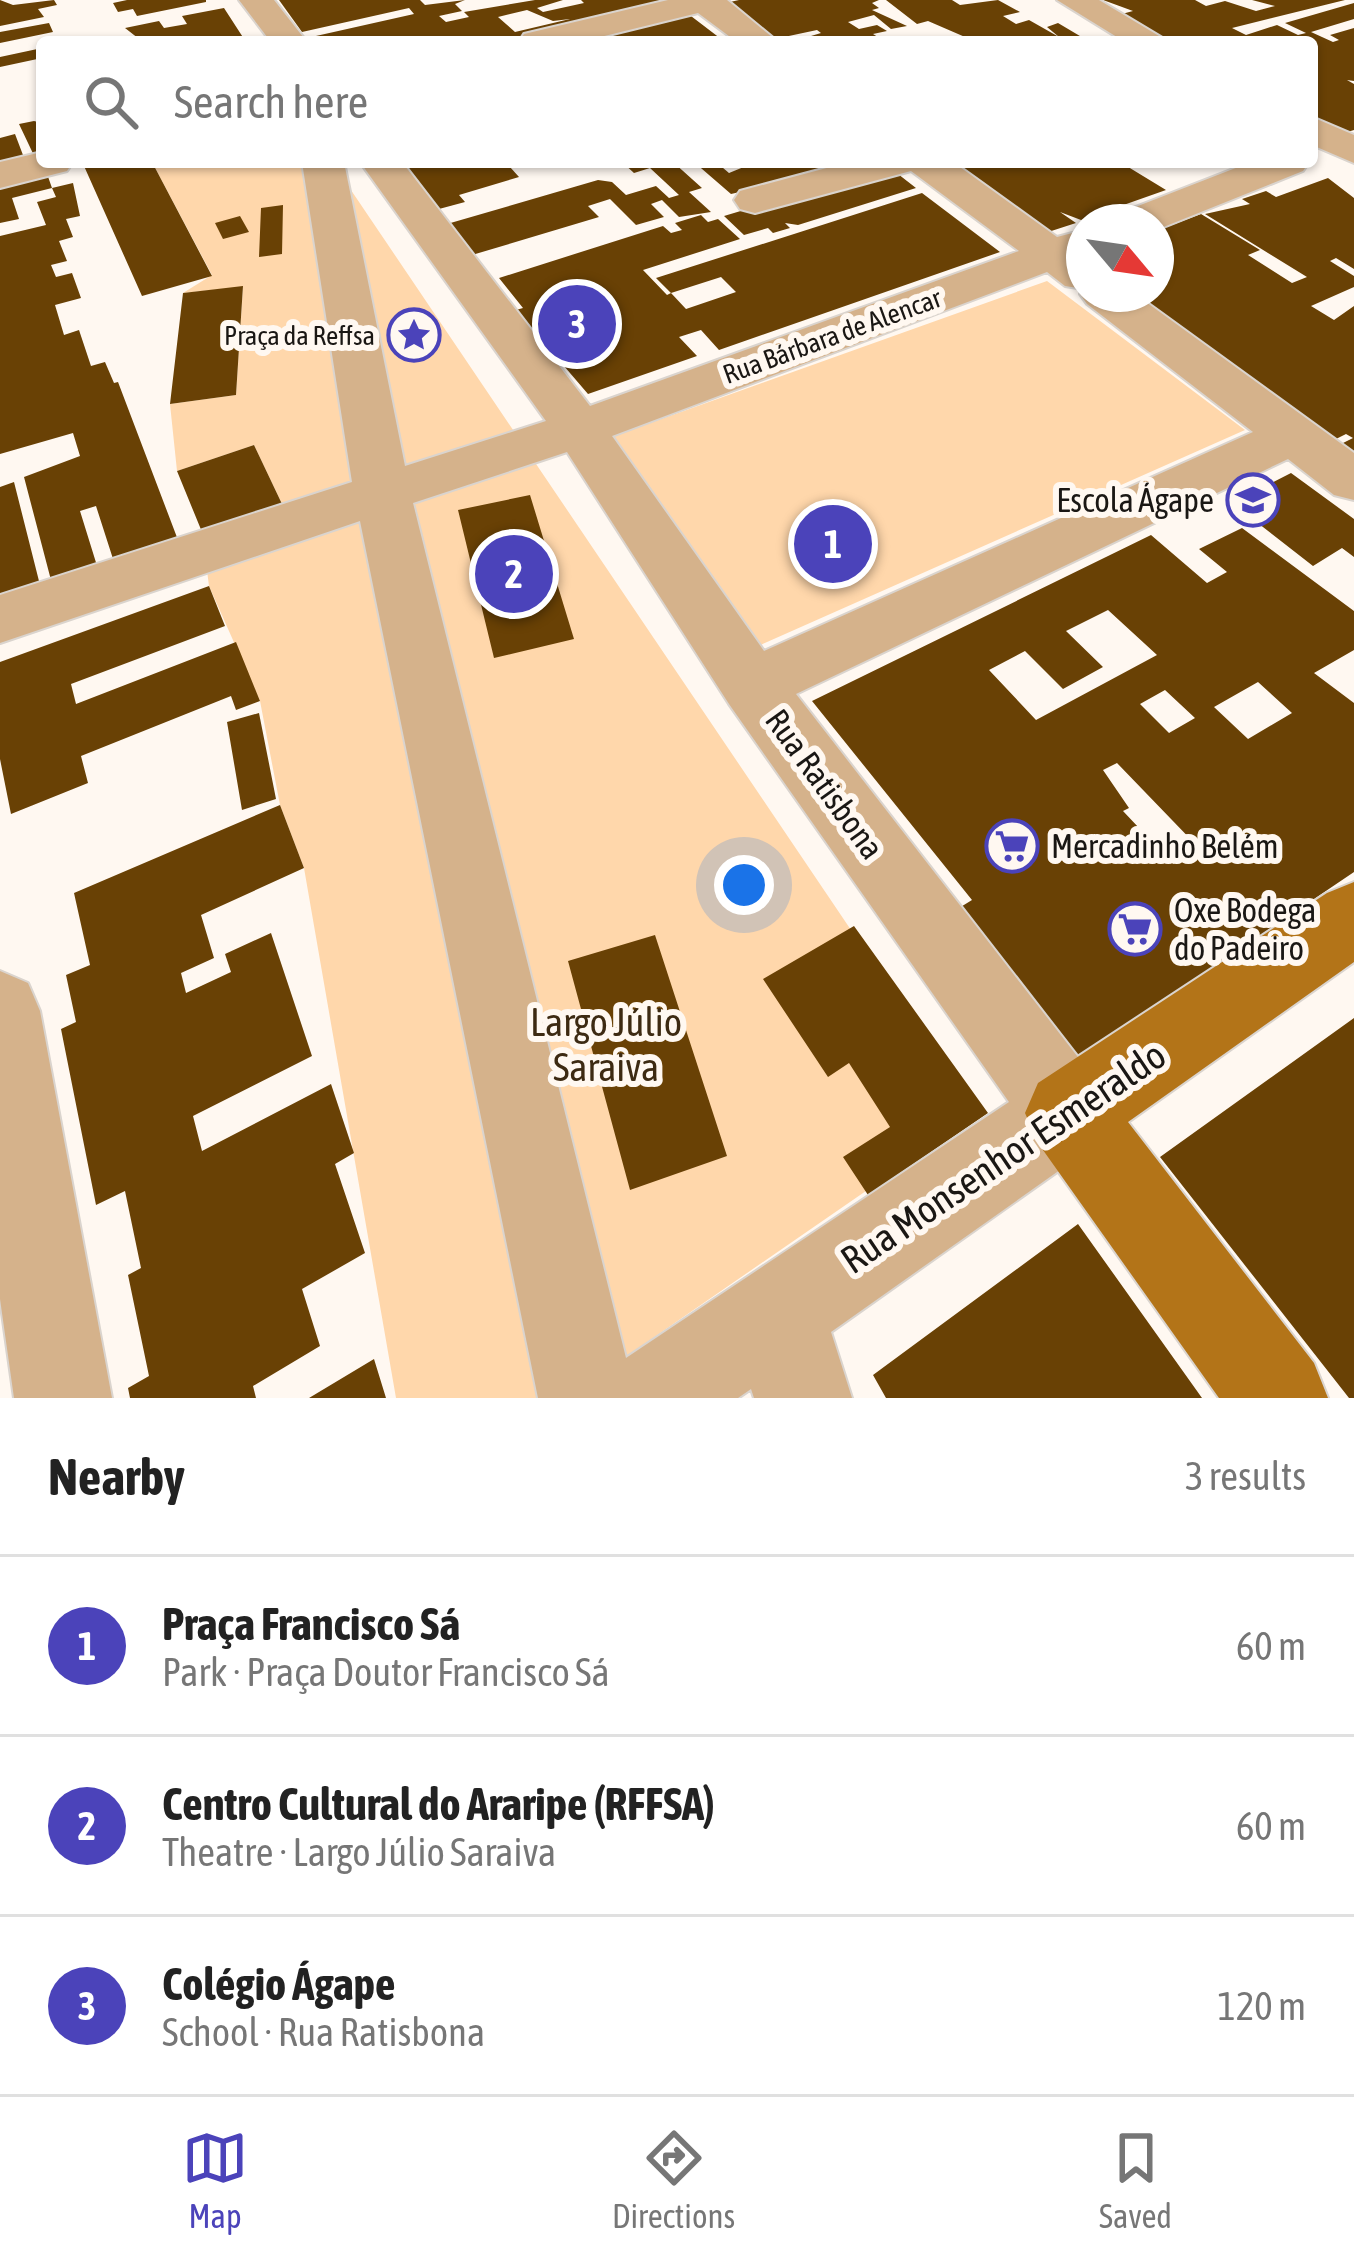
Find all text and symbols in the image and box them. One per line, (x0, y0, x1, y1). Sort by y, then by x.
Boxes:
search box (36, 36, 1318, 168)
icon: search (78, 69, 144, 135)
text: Search here (174, 76, 368, 128)
north arrow (1066, 204, 1174, 312)
pin: 3 (538, 279, 616, 369)
street label: Rua Bárbara de Alencar (719, 282, 946, 390)
place icon: Praça da Reffsa (386, 307, 442, 363)
place label: Praça da Reffsa (224, 320, 375, 351)
school or university icon: Escola Ágape (1225, 472, 1281, 528)
place label: Escola Ágape (1056, 481, 1214, 519)
pin: 1 (794, 499, 872, 589)
pin: 2 (475, 529, 553, 619)
street label: Rua Ratisbona (758, 702, 892, 866)
supermarket icon: Mercadinho Belém (984, 818, 1040, 874)
place label: Mercadinho Belém (1051, 827, 1278, 865)
your location (714, 855, 774, 915)
place label: Oxe Bodega do Padeiro (1174, 891, 1316, 967)
supermarket icon: Oxe Bodega do Padeiro (1107, 901, 1163, 957)
park label: Largo Júlio Saraiva (530, 1000, 682, 1089)
street label: Rua Monsenhor Esmeraldo (833, 1032, 1173, 1282)
text: Nearby (48, 1447, 185, 1506)
text: 3 results (1185, 1454, 1306, 1498)
text: Praça Francisco Sá (162, 1598, 460, 1650)
text: 1 (78, 1624, 96, 1668)
text: 60 m (1236, 1624, 1306, 1668)
text: Park · Praça Doutor Francisco Sá (162, 1650, 610, 1694)
text: Centro Cultural do Araripe (RFFSA) (162, 1778, 715, 1830)
text: 2 (78, 1804, 96, 1848)
text: 60 m (1236, 1804, 1306, 1848)
text: Theatre · Largo Júlio Saraiva (162, 1830, 556, 1874)
text: Colégio Ágape (162, 1958, 396, 2010)
text: 3 (78, 1984, 96, 2028)
text: 120 m (1218, 1984, 1306, 2028)
text: School · Rua Ratisbona (162, 2010, 485, 2054)
tab: Map (182, 2125, 248, 2235)
tab: Directions (612, 2125, 735, 2235)
tab: Saved (1099, 2125, 1172, 2235)

